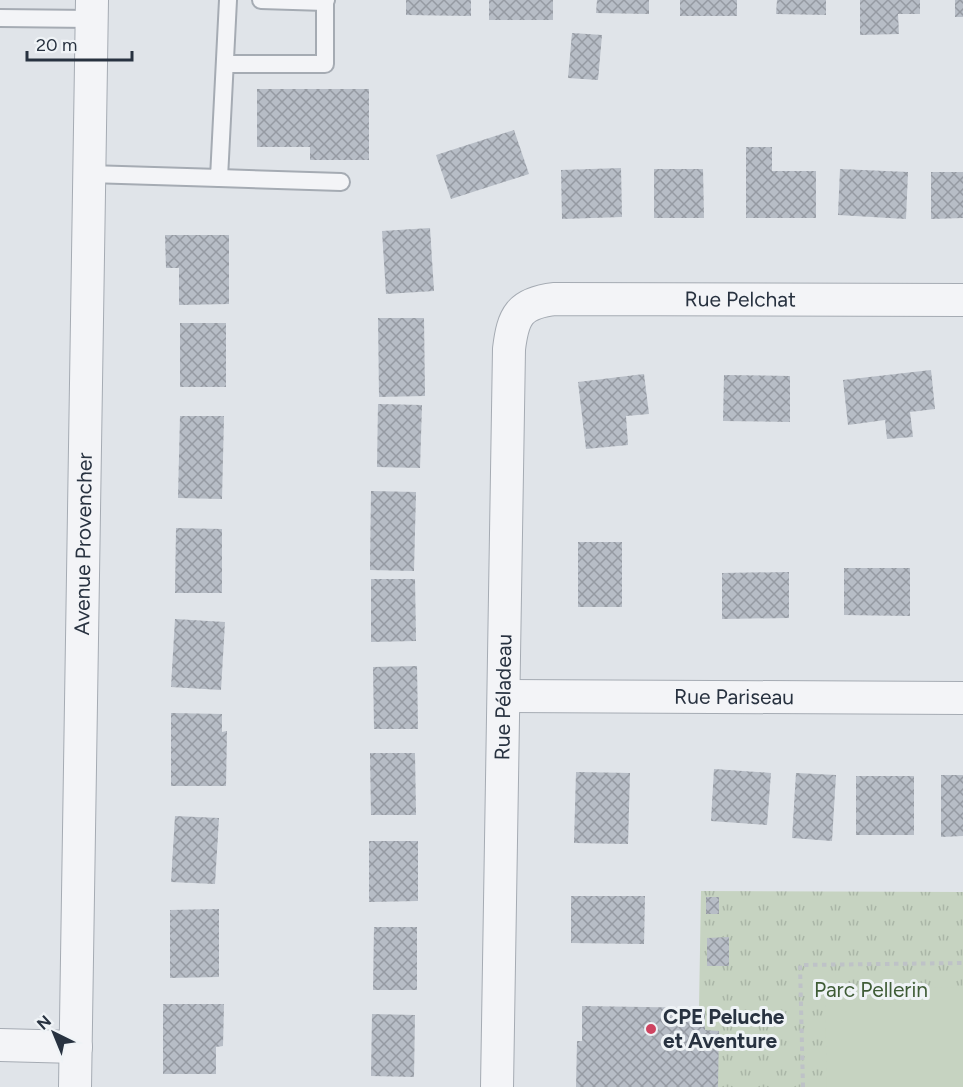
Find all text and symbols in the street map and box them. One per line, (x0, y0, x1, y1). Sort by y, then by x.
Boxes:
scale bar (27, 24, 132, 62)
text: 20 m (36, 34, 77, 56)
street label: Rue Pelchat (685, 286, 796, 312)
street label: Avenue Provencher (69, 452, 97, 636)
street label: Rue Péladeau (489, 634, 516, 761)
street label: Rue Pariseau (674, 684, 794, 709)
park label: Parc Pellerin (814, 977, 928, 1002)
north arrow (24, 1003, 84, 1063)
place label: CPE Peluche et Aventure (663, 1004, 785, 1053)
text: N (33, 1011, 55, 1034)
marker: CPE Peluche et Aventure (644, 1022, 658, 1036)

